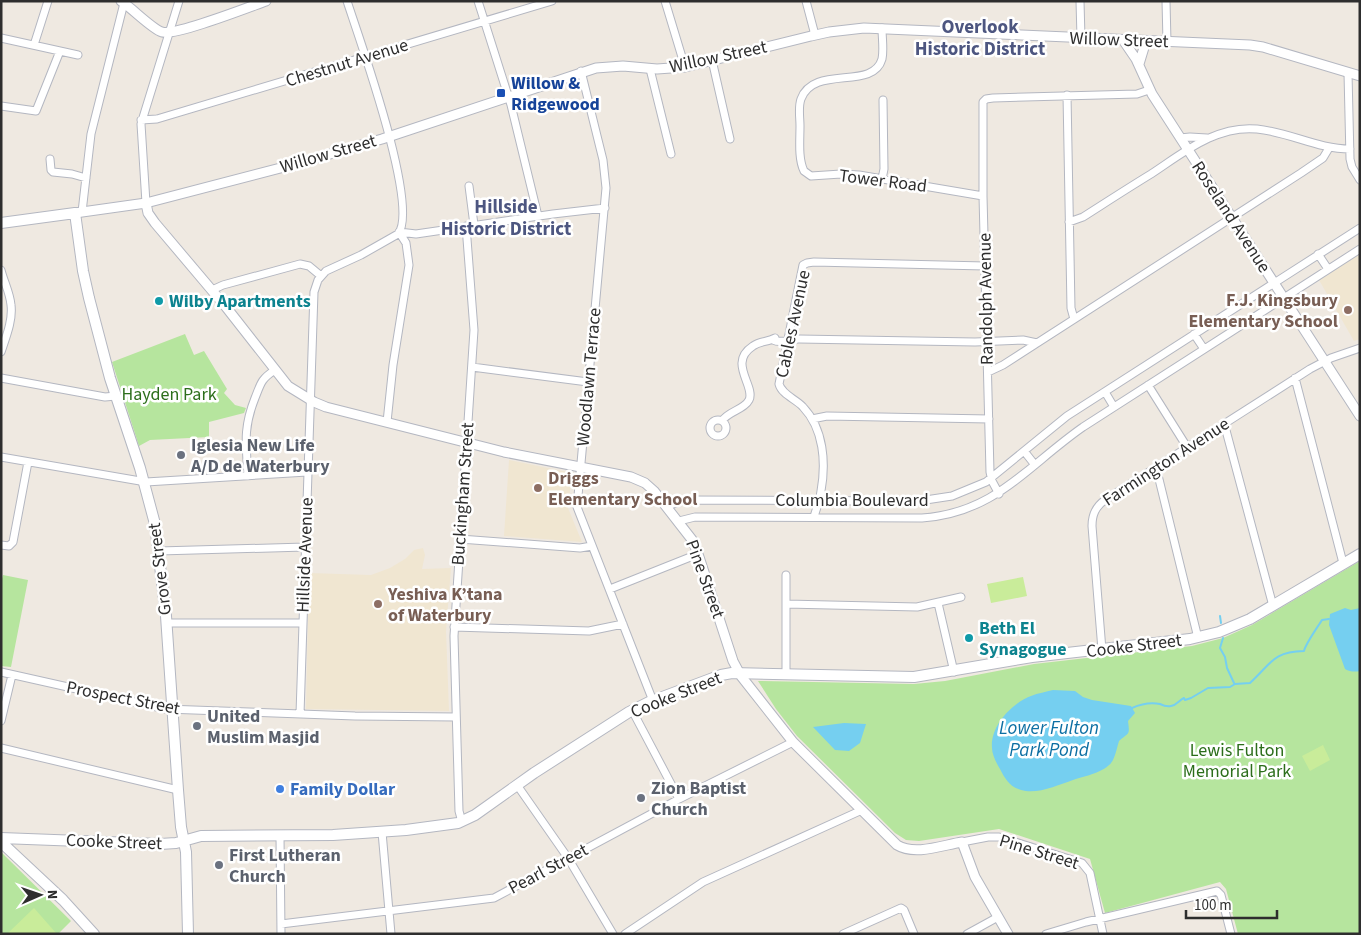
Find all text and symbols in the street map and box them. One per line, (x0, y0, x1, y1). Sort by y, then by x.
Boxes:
district label: Overlook Historic District (915, 14, 1045, 63)
street label: Willow Street (1069, 26, 1169, 54)
street label: Chestnut Avenue (283, 32, 411, 94)
street label: Willow Street (667, 34, 769, 80)
place label: Willow & Ridgewood (511, 71, 600, 117)
marker: Willow & Ridgewood (495, 87, 507, 99)
street label: Willow Street (277, 128, 379, 180)
street label: Roseland Avenue (1185, 156, 1277, 278)
street label: Tower Road (838, 163, 928, 199)
district label: Hillside Historic District (441, 194, 571, 243)
street label: Randolph Avenue (972, 233, 1000, 365)
street label: Cables Avenue (769, 268, 817, 380)
place label: F.J. Kingsbury Elementary School (1188, 288, 1339, 334)
place label: Wilby Apartments (169, 289, 311, 314)
marker: Wilby Apartments (153, 295, 165, 307)
marker: F.J. Kingsbury Elementary School (1342, 304, 1354, 316)
street label: Woodlawn Terrace (570, 307, 608, 447)
park label: Hayden Park (121, 382, 217, 407)
street label: Farmington Avenue (1098, 412, 1234, 512)
street label: Buckingham Street (446, 422, 480, 566)
place label: Iglesia New Life A/D de Waterbury (190, 433, 330, 479)
marker: Iglesia New Life A/D de Waterbury (175, 449, 187, 461)
place label: Driggs Elementary School (548, 466, 698, 512)
marker: Driggs Elementary School (532, 482, 544, 494)
street label: Columbia Boulevard (775, 488, 929, 513)
street label: Hillside Avenue (290, 497, 320, 613)
street label: Grove Street (142, 521, 178, 617)
street label: Pine Street (679, 536, 731, 622)
place label: Yeshiva K’tana of Waterbury (387, 582, 503, 628)
marker: Yeshiva K’tana of Waterbury (372, 598, 384, 610)
place label: Beth El Synagogue (979, 616, 1067, 662)
street label: Cooke Street (1085, 628, 1183, 664)
marker: Beth El Synagogue (963, 632, 975, 644)
street label: Cooke Street (627, 665, 725, 725)
street label: Prospect Street (64, 675, 182, 721)
place label: United Muslim Masjid (207, 704, 320, 750)
water label: Lower Fulton Park Pond (999, 715, 1099, 764)
marker: United Muslim Masjid (191, 720, 203, 732)
park label: Lewis Fulton Memorial Park (1183, 738, 1291, 784)
place label: Zion Baptist Church (651, 776, 746, 822)
place label: Family Dollar (290, 777, 396, 802)
marker: Family Dollar (274, 783, 286, 795)
marker: Zion Baptist Church (635, 792, 647, 804)
street label: Cooke Street (66, 828, 162, 856)
street label: Pine Street (996, 828, 1082, 876)
street label: Pearl Street (504, 838, 592, 900)
place label: First Lutheran Church (229, 843, 341, 889)
marker: First Lutheran Church (213, 859, 225, 871)
north arrow (15, 870, 65, 920)
scale bar (1186, 888, 1277, 920)
text: N (42, 890, 62, 900)
text: 100 m (1194, 895, 1232, 916)

